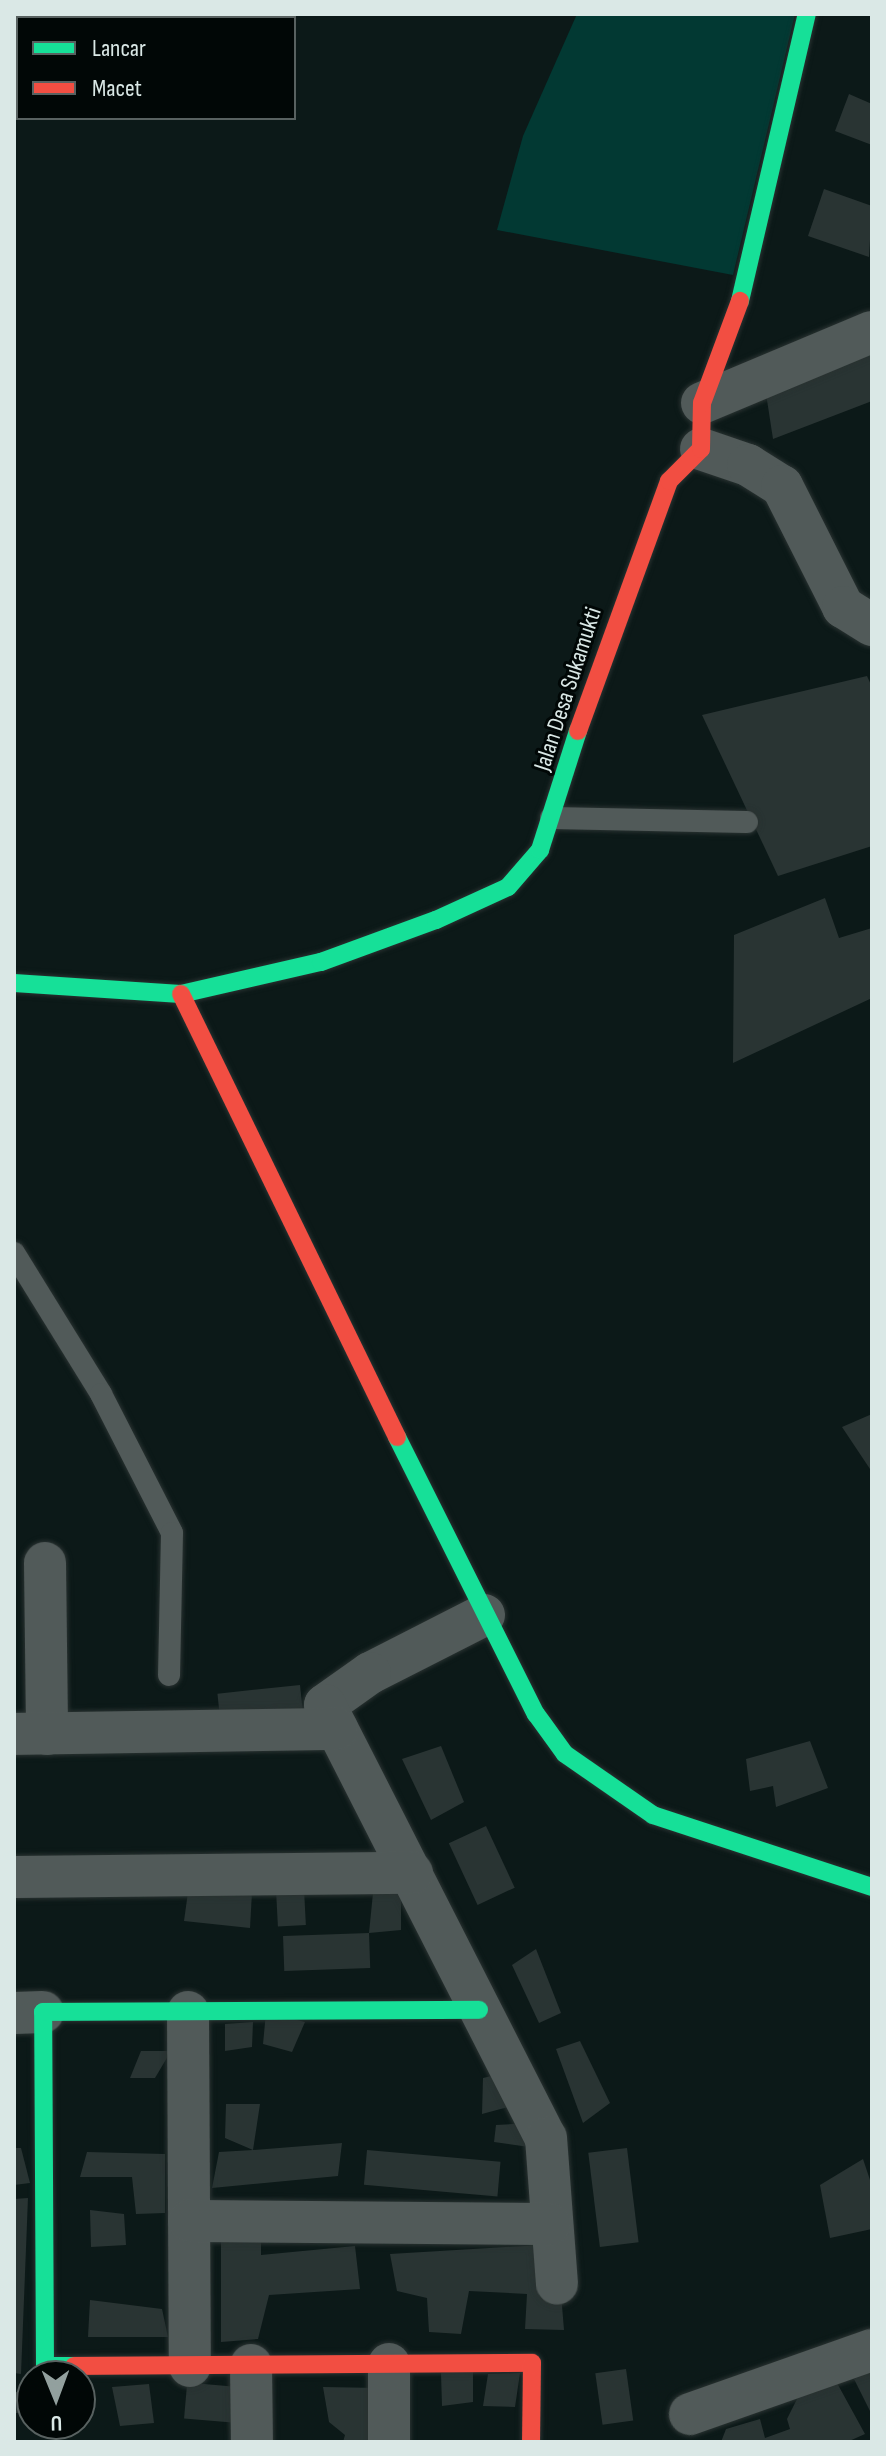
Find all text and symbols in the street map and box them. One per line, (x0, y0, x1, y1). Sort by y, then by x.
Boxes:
legend (16, 16, 296, 120)
text: Lancar (92, 34, 146, 63)
text: Macet (92, 74, 142, 103)
street label: Jalan Desa Sukamukti (528, 604, 608, 774)
north arrow (16, 2360, 96, 2440)
text: U (50, 2409, 62, 2436)

